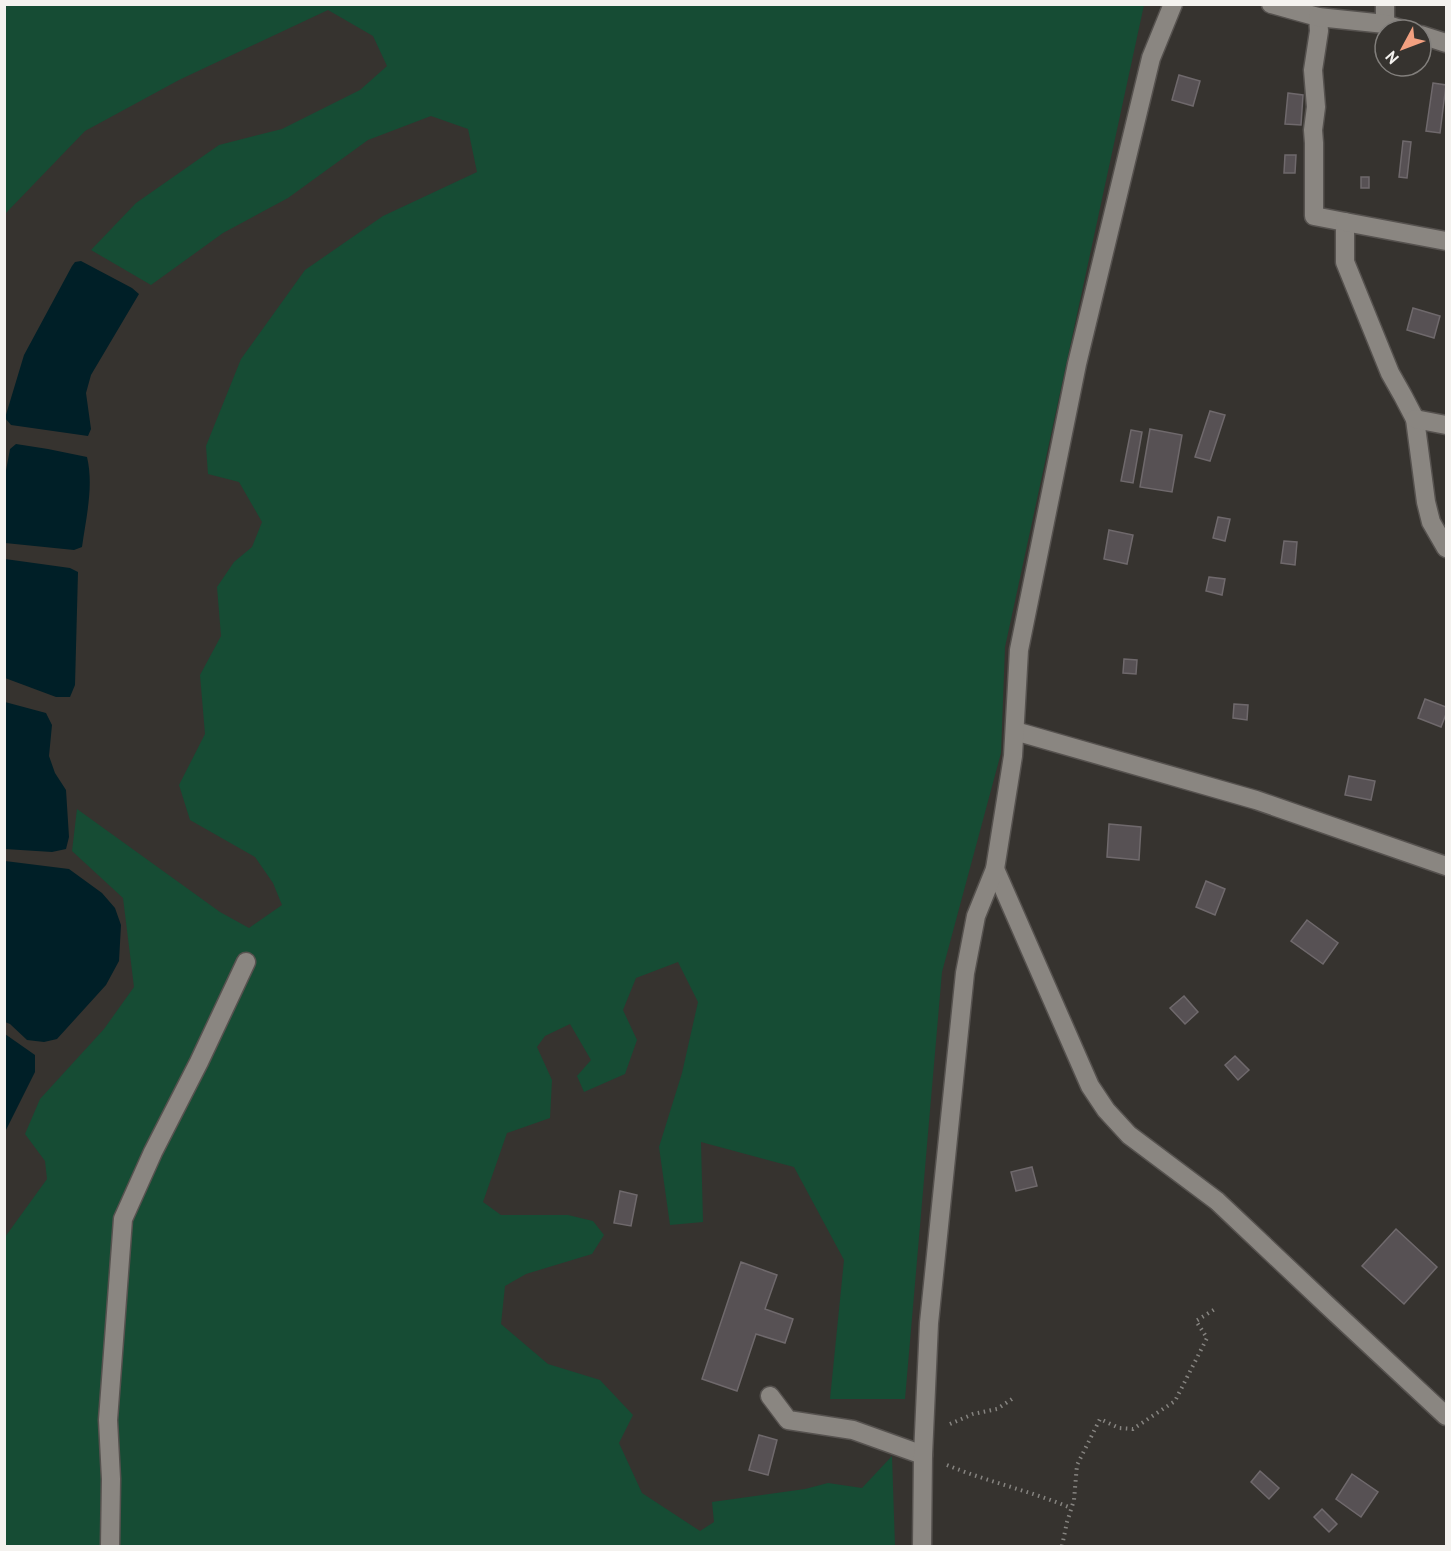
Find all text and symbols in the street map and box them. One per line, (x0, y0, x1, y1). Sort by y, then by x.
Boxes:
north arrow (1373, 18, 1433, 78)
text: N (1381, 47, 1403, 68)

